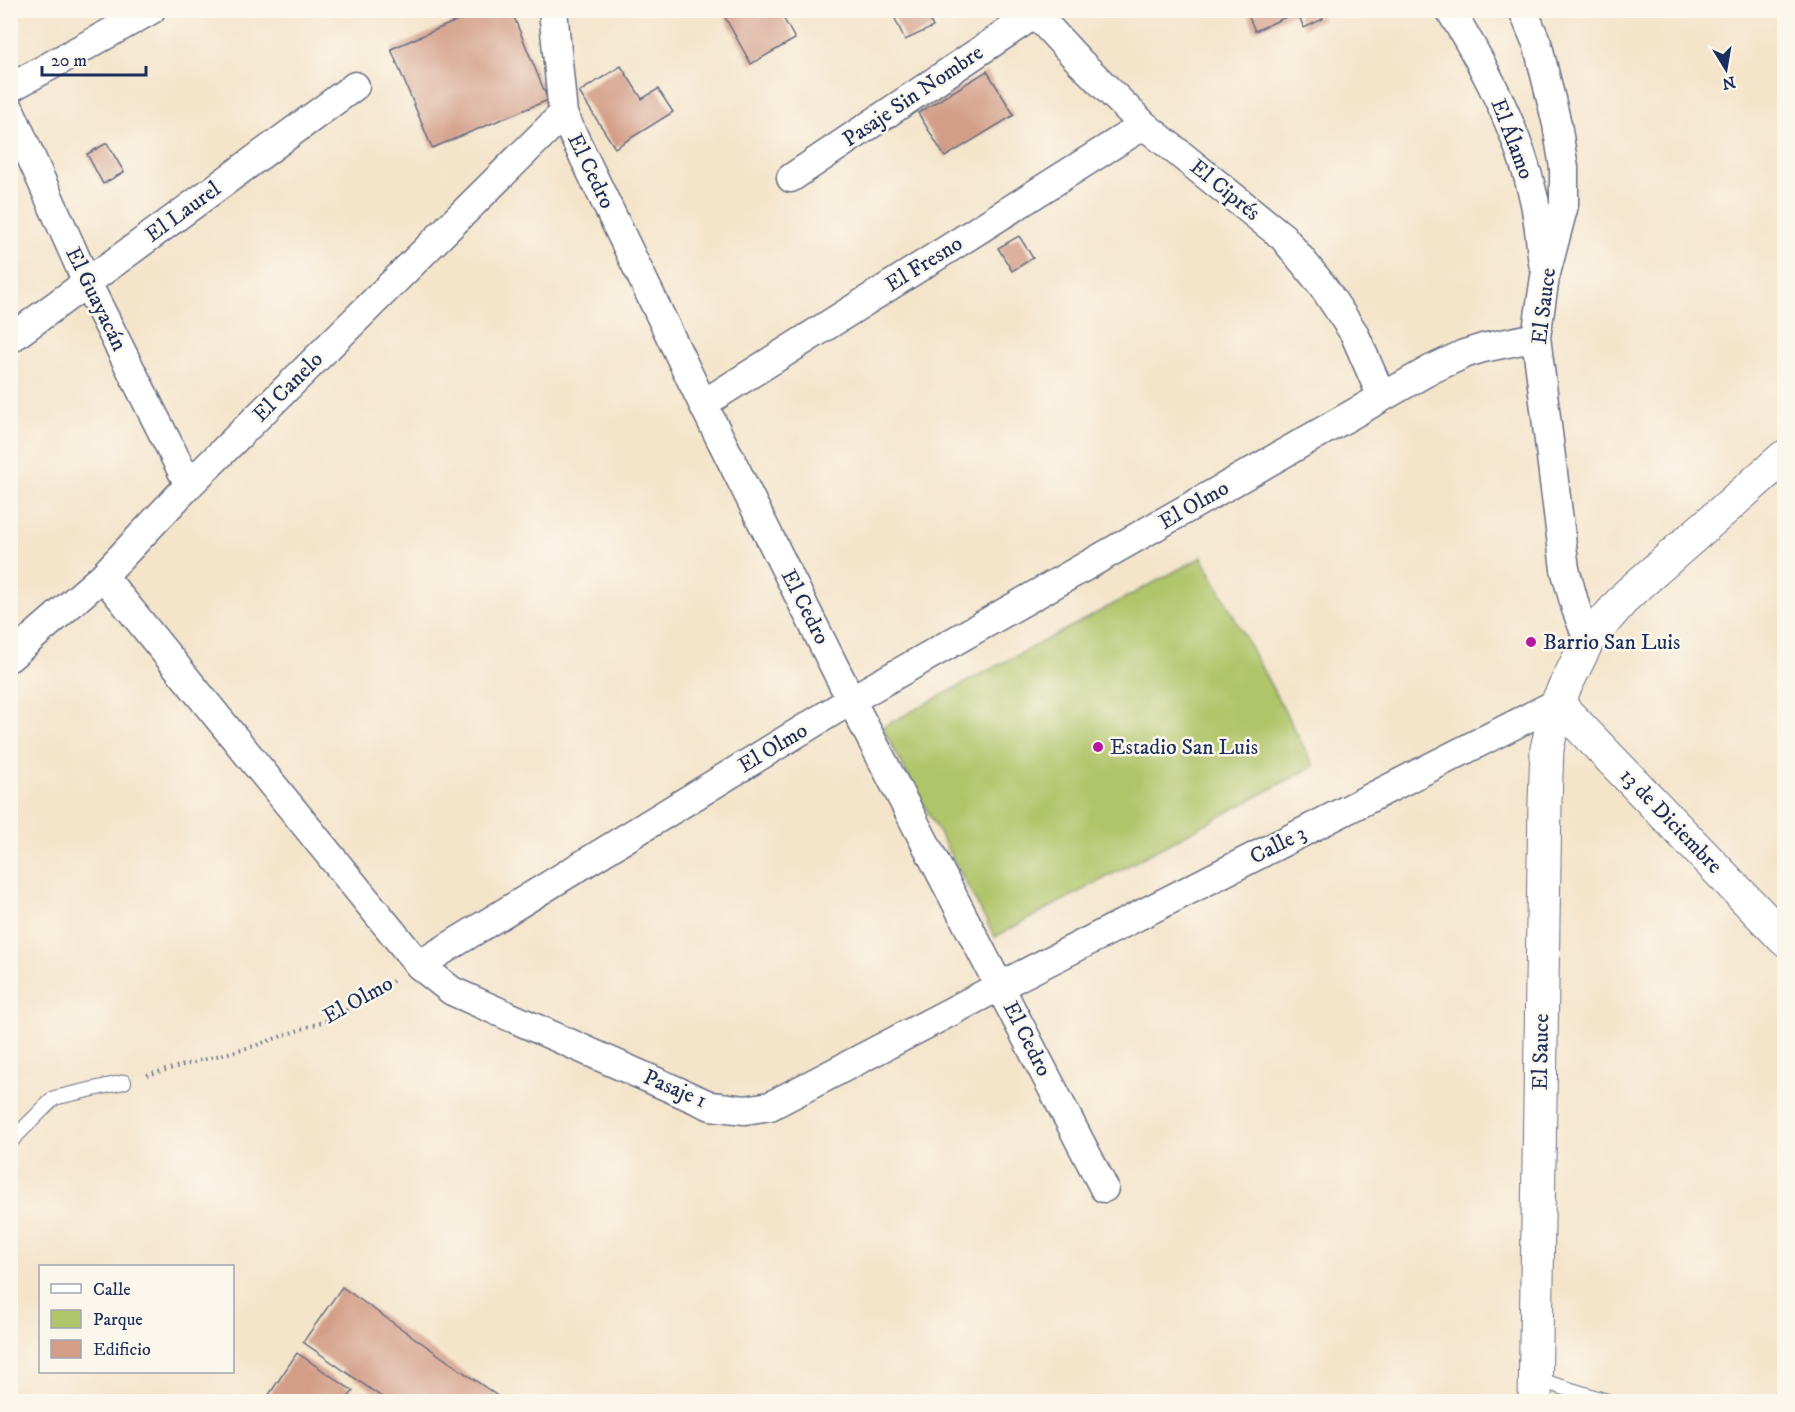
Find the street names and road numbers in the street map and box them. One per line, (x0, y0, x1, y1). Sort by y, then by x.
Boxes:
street label: Pasaje Sin Nombre (838, 39, 988, 153)
street label: El Álamo (1484, 95, 1541, 183)
street label: El Cedro (561, 129, 621, 213)
street label: El Ciprés (1184, 153, 1266, 227)
street label: El Laurel (140, 175, 226, 248)
street label: El Fresno (880, 230, 968, 298)
street label: El Guayacán (59, 243, 133, 356)
street label: El Sauce (1526, 266, 1562, 346)
street label: El Canelo (247, 346, 329, 428)
street label: El Olmo (1154, 474, 1234, 536)
street label: El Cedro (775, 565, 835, 649)
street label: El Olmo (733, 717, 813, 779)
street label: 13 de Diciembre (1614, 763, 1728, 879)
street label: Calle 3 (1246, 820, 1310, 870)
street label: El Olmo (318, 970, 398, 1030)
street label: El Cedro (997, 997, 1057, 1081)
street label: El Sauce (1527, 1013, 1555, 1091)
street label: Pasaje 1 (639, 1064, 711, 1114)

